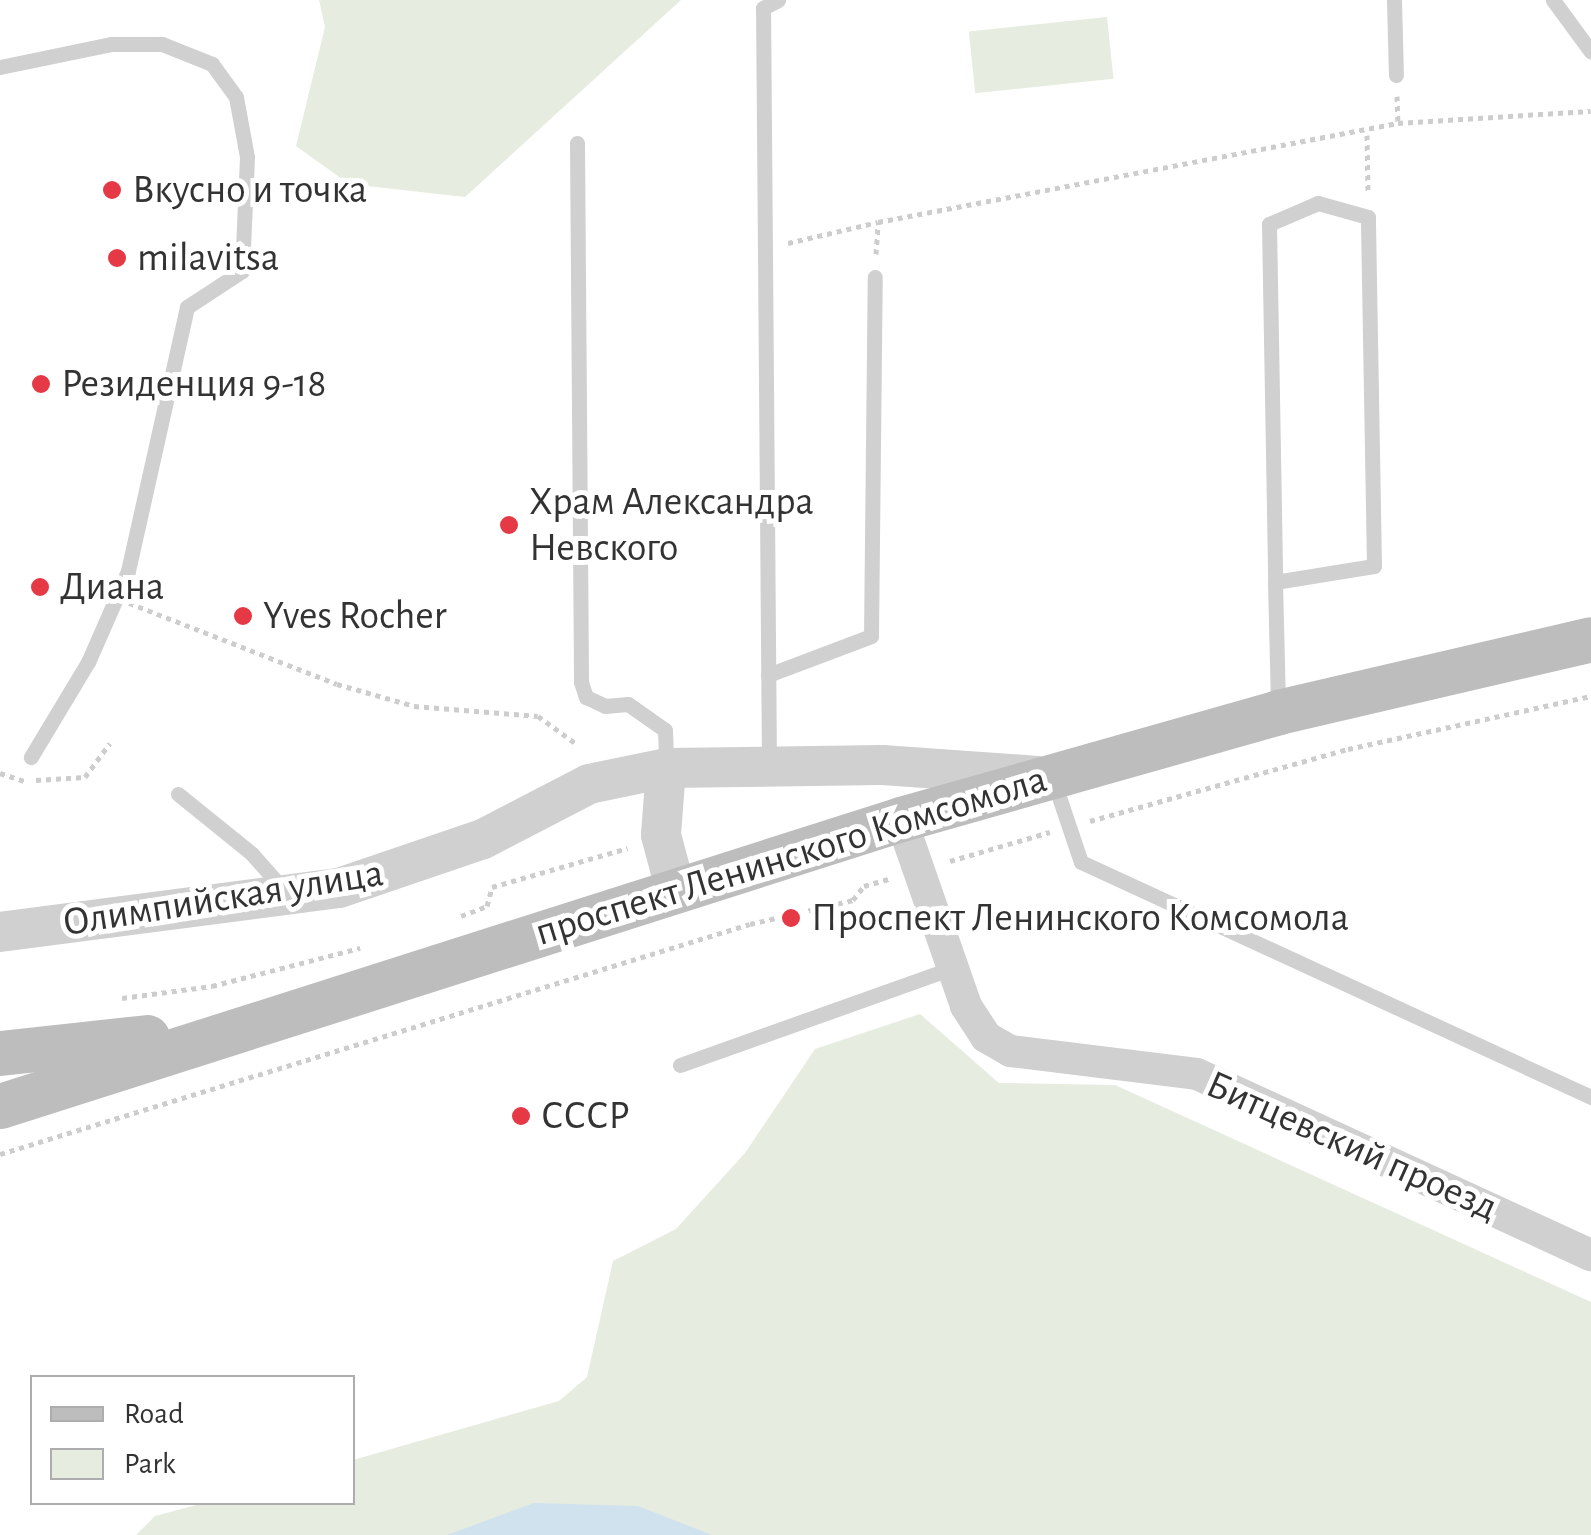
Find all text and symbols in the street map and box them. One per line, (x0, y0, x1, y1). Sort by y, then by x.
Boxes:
place label: Вкусно и точка (132, 166, 367, 214)
marker: Вкусно и точка (101, 179, 123, 201)
place label: milavitsa (137, 234, 279, 282)
marker: milavitsa (106, 247, 128, 269)
place label: Резиденция 9-18 (61, 360, 326, 408)
marker: Резиденция 9-18 (30, 373, 52, 395)
place label: Храм Александра Невского (529, 478, 814, 572)
marker: Храм Александра Невского (498, 514, 520, 536)
place label: Диана (60, 563, 164, 611)
marker: Диана (29, 576, 51, 598)
place label: Yves Rocher (263, 592, 447, 640)
marker: Yves Rocher (232, 605, 254, 627)
street label: проспект Ленинского Комсомола (529, 755, 1053, 957)
street label: Олимпийская улица (59, 849, 387, 947)
place label: Проспект Ленинского Комсомола (811, 894, 1349, 942)
marker: Проспект Ленинского Комсомола (780, 907, 802, 929)
street label: Битцевский проезд (1199, 1060, 1505, 1232)
place label: СССР (541, 1092, 630, 1140)
marker: СССР (510, 1105, 532, 1127)
legend (30, 1375, 355, 1505)
text: Road (124, 1399, 184, 1429)
text: Park (124, 1449, 176, 1479)

